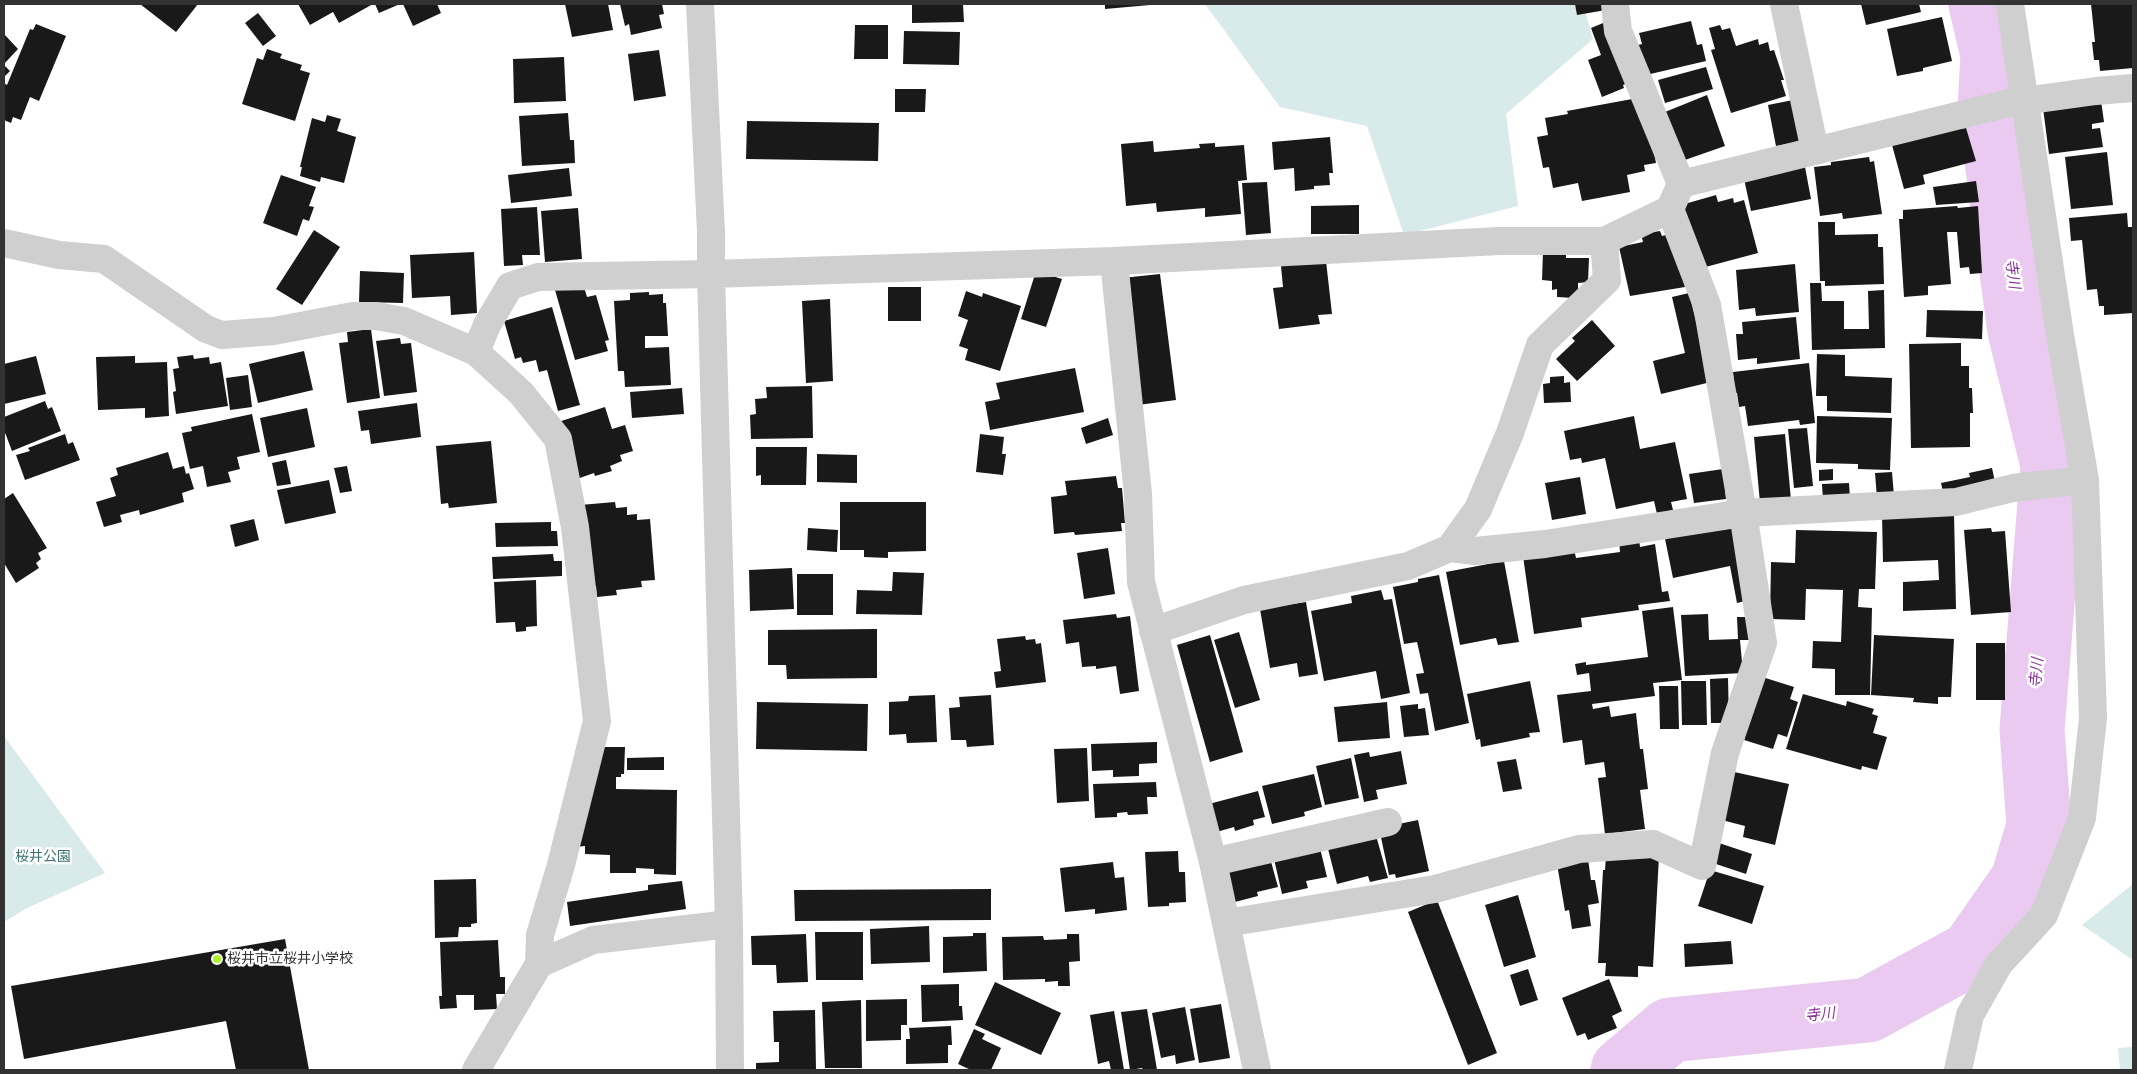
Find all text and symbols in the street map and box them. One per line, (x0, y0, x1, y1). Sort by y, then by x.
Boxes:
water label: 寺川 (2001, 258, 2023, 290)
water label: 寺川 (2027, 657, 2047, 689)
park label: 桜井公園 (15, 849, 71, 865)
place label: 桜井市立桜井小学校 (227, 951, 353, 967)
marker: 桜井市立桜井小学校 (211, 953, 223, 965)
water label: 寺川 (1804, 1004, 1836, 1026)

